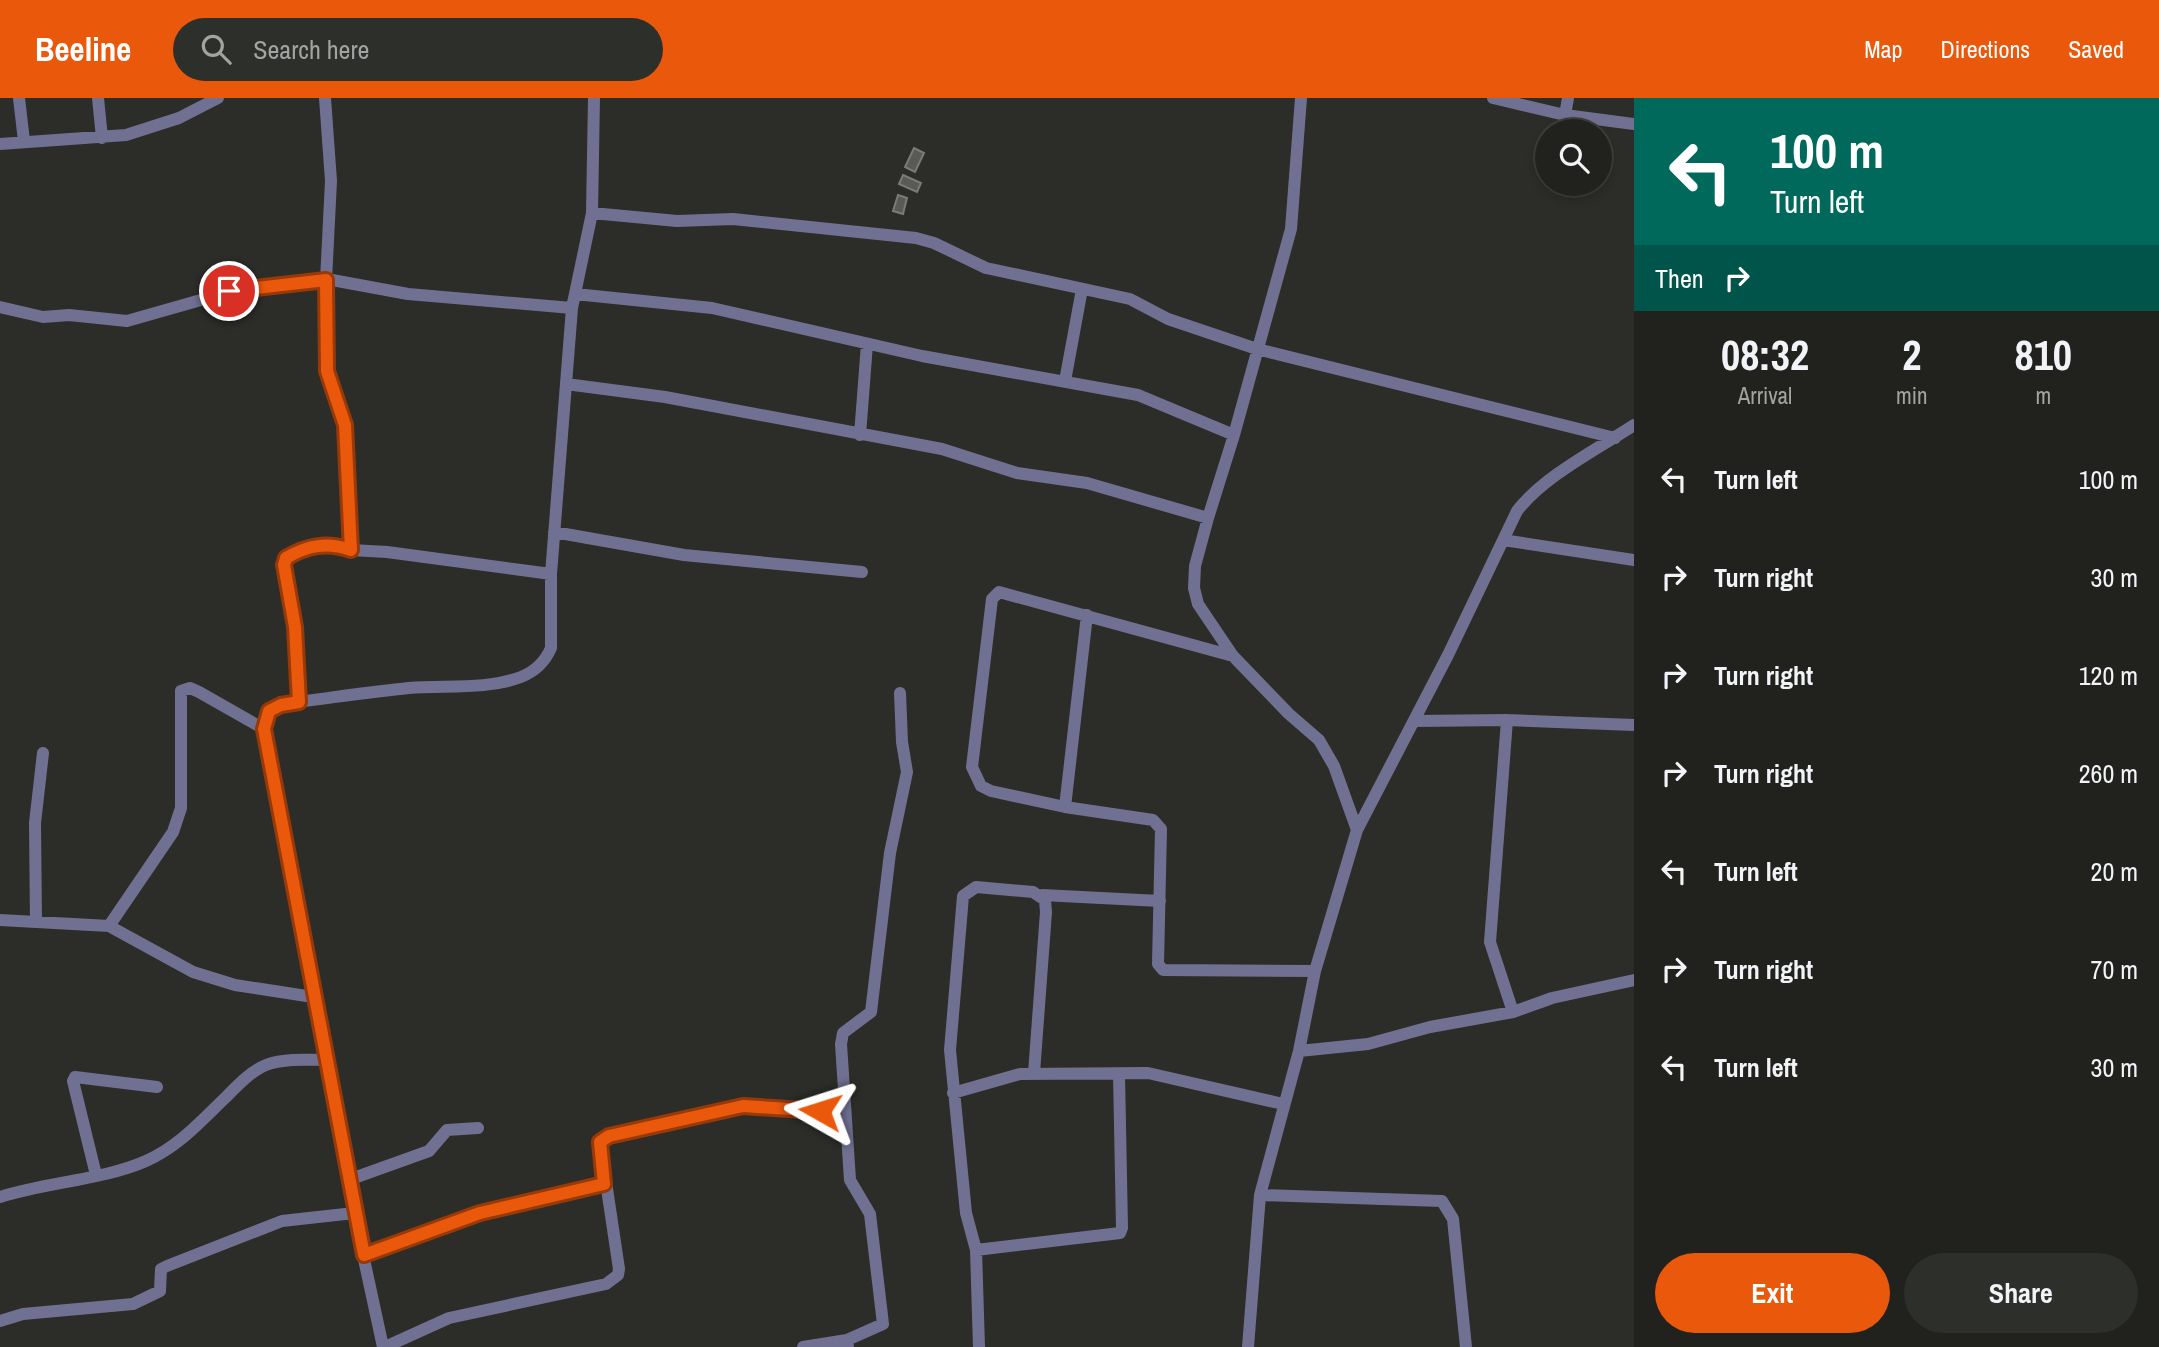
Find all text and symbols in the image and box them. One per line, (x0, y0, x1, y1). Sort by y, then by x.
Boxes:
search box (173, 18, 663, 81)
text: Beeline (35, 27, 131, 71)
icon: search (197, 30, 235, 68)
text: Search here (253, 32, 369, 67)
text: Map (1864, 33, 1902, 65)
text: Directions (1940, 33, 2030, 65)
text: Saved (2068, 33, 2124, 65)
text: 100 m (1770, 117, 1884, 183)
map controls (1535, 119, 1612, 196)
button: search (1535, 119, 1612, 196)
icon: left (1655, 126, 1746, 217)
text: Turn left (1770, 180, 1864, 223)
icon: right (1718, 259, 1756, 297)
pin (199, 261, 259, 321)
text: Then (1655, 261, 1704, 296)
icon: arrive (210, 272, 248, 310)
text: 08:32 (1721, 327, 1809, 383)
text: 2 (1902, 327, 1921, 383)
text: 810 (2015, 327, 2072, 383)
text: Arrival (1738, 380, 1792, 411)
text: min (1896, 380, 1928, 411)
text: m (2035, 380, 2051, 411)
icon: left (1655, 460, 1693, 498)
text: Turn left (1714, 462, 1798, 497)
text: 100 m (2079, 462, 2138, 497)
icon: right (1655, 558, 1693, 596)
text: Turn right (1714, 560, 1813, 595)
text: 30 m (2091, 560, 2138, 595)
icon: right (1655, 656, 1693, 694)
text: Turn right (1714, 658, 1813, 693)
text: 120 m (2079, 658, 2138, 693)
icon: right (1655, 754, 1693, 792)
text: Turn right (1714, 756, 1813, 791)
text: 260 m (2079, 756, 2138, 791)
icon: left (1655, 852, 1693, 890)
text: Turn left (1714, 854, 1798, 889)
text: 20 m (2091, 854, 2138, 889)
icon: right (1655, 950, 1693, 988)
text: Turn right (1714, 952, 1813, 987)
text: 70 m (2091, 952, 2138, 987)
icon: left (1655, 1048, 1693, 1086)
text: Turn left (1714, 1050, 1798, 1085)
text: 30 m (2091, 1050, 2138, 1085)
position arrow (783, 1074, 857, 1148)
button: Exit (1655, 1253, 1890, 1333)
button: Share (1904, 1253, 2138, 1333)

